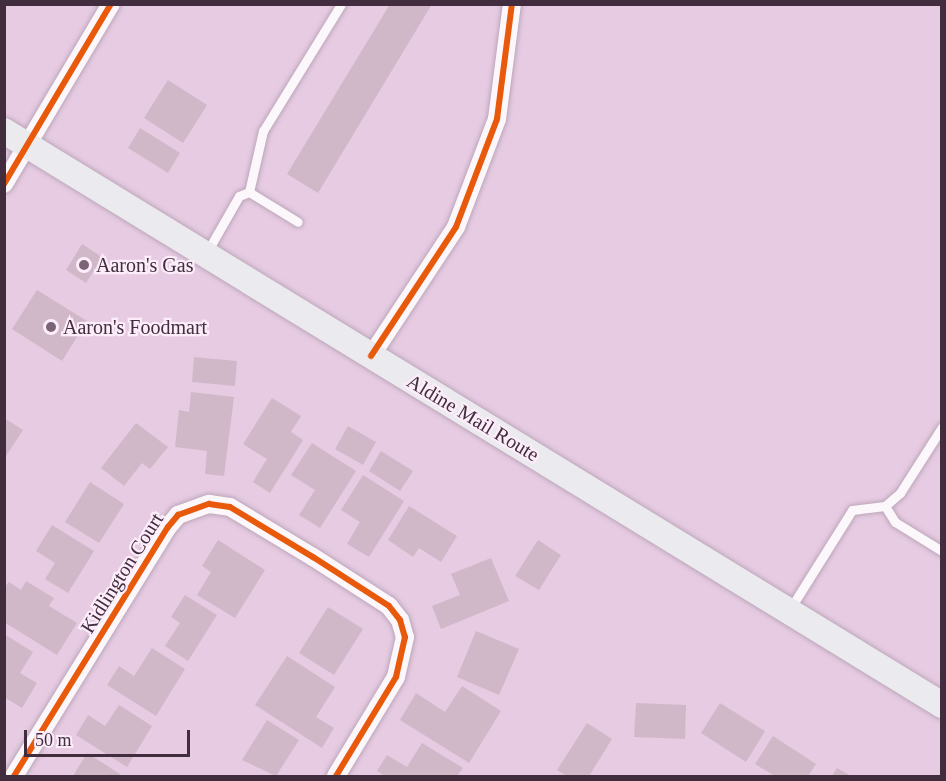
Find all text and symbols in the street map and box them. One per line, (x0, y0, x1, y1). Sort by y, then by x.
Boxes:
place label: Aaron's Gas (96, 253, 193, 277)
marker: Aaron's Gas (77, 258, 91, 272)
place label: Aaron's Foodmart (63, 315, 207, 339)
marker: Aaron's Foodmart (44, 320, 58, 334)
street label: Aldine Mail Route (403, 369, 543, 467)
street label: Kidlington Court (75, 508, 169, 638)
scale bar (27, 718, 194, 756)
text: 50 m (35, 730, 72, 750)

